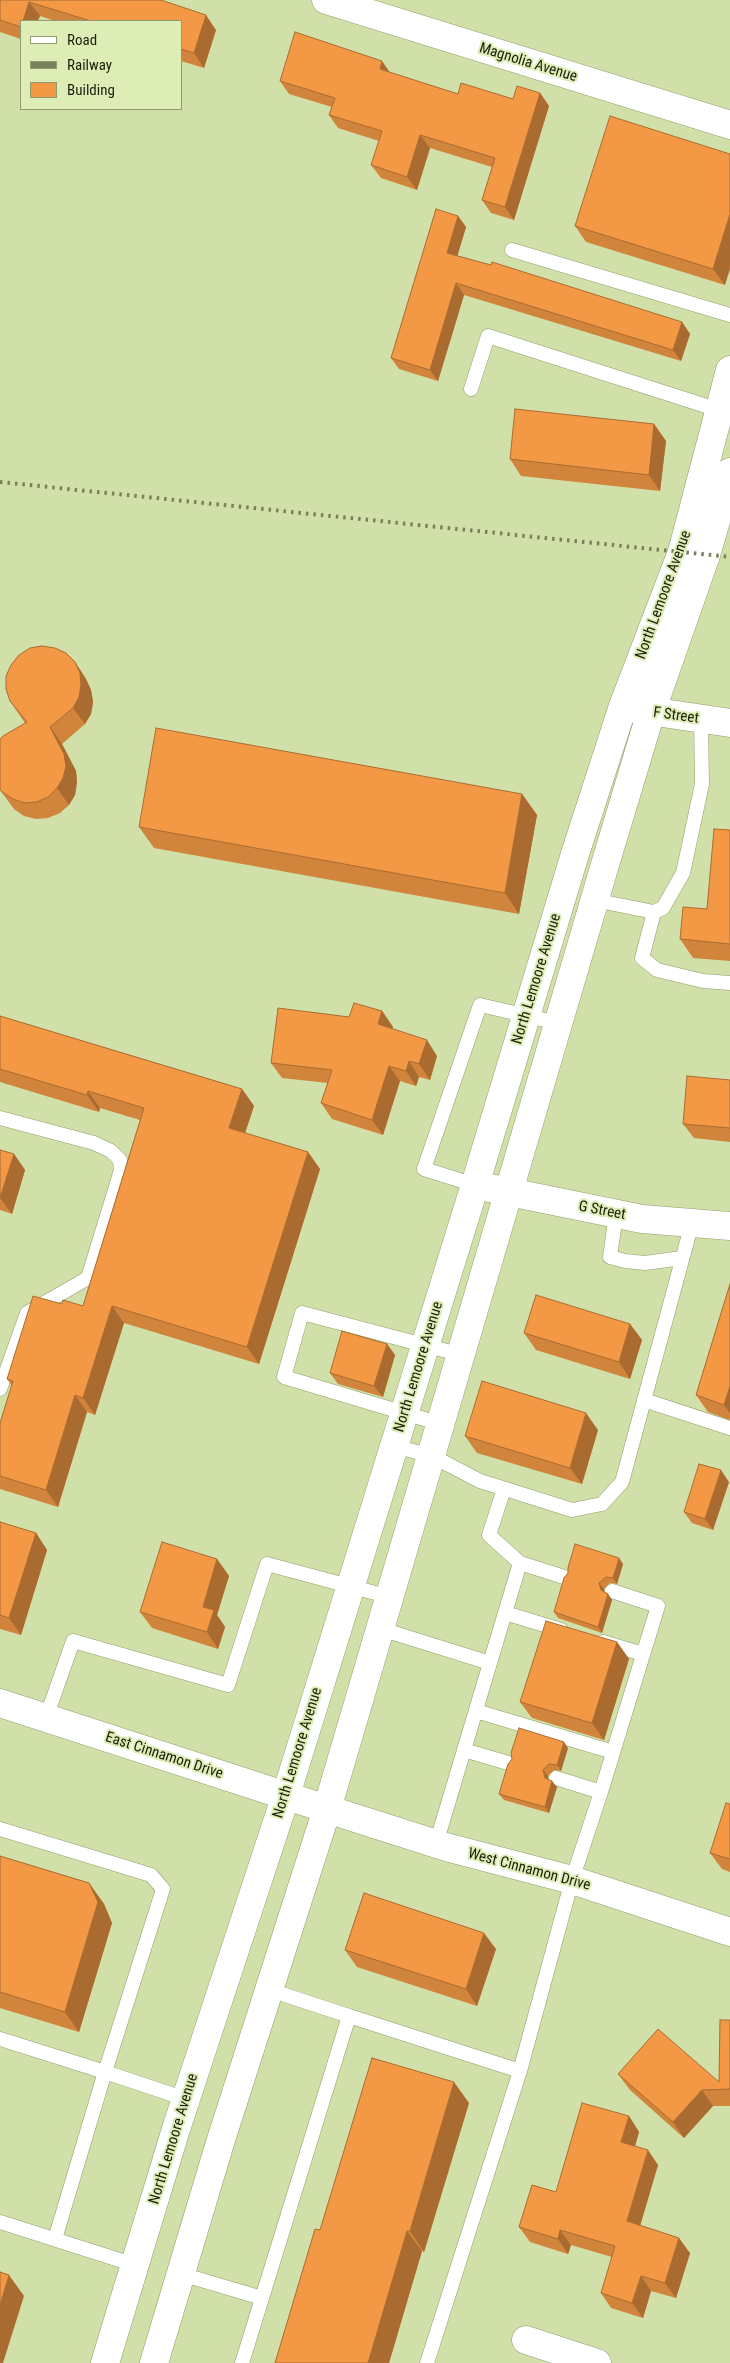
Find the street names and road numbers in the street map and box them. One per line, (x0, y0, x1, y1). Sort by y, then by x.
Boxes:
street label: Magnolia Avenue (477, 40, 579, 86)
street label: North Lemoore Avenue (632, 528, 696, 662)
street label: F Street (652, 704, 700, 728)
street label: North Lemoore Avenue (509, 912, 565, 1046)
street label: G Street (577, 1198, 627, 1224)
street label: North Lemoore Avenue (391, 1300, 447, 1434)
street label: North Lemoore Avenue (270, 1686, 326, 1820)
street label: East Cinnamon Drive (103, 1729, 225, 1783)
street label: West Cinnamon Drive (466, 1845, 592, 1895)
street label: North Lemoore Avenue (146, 2072, 202, 2206)

